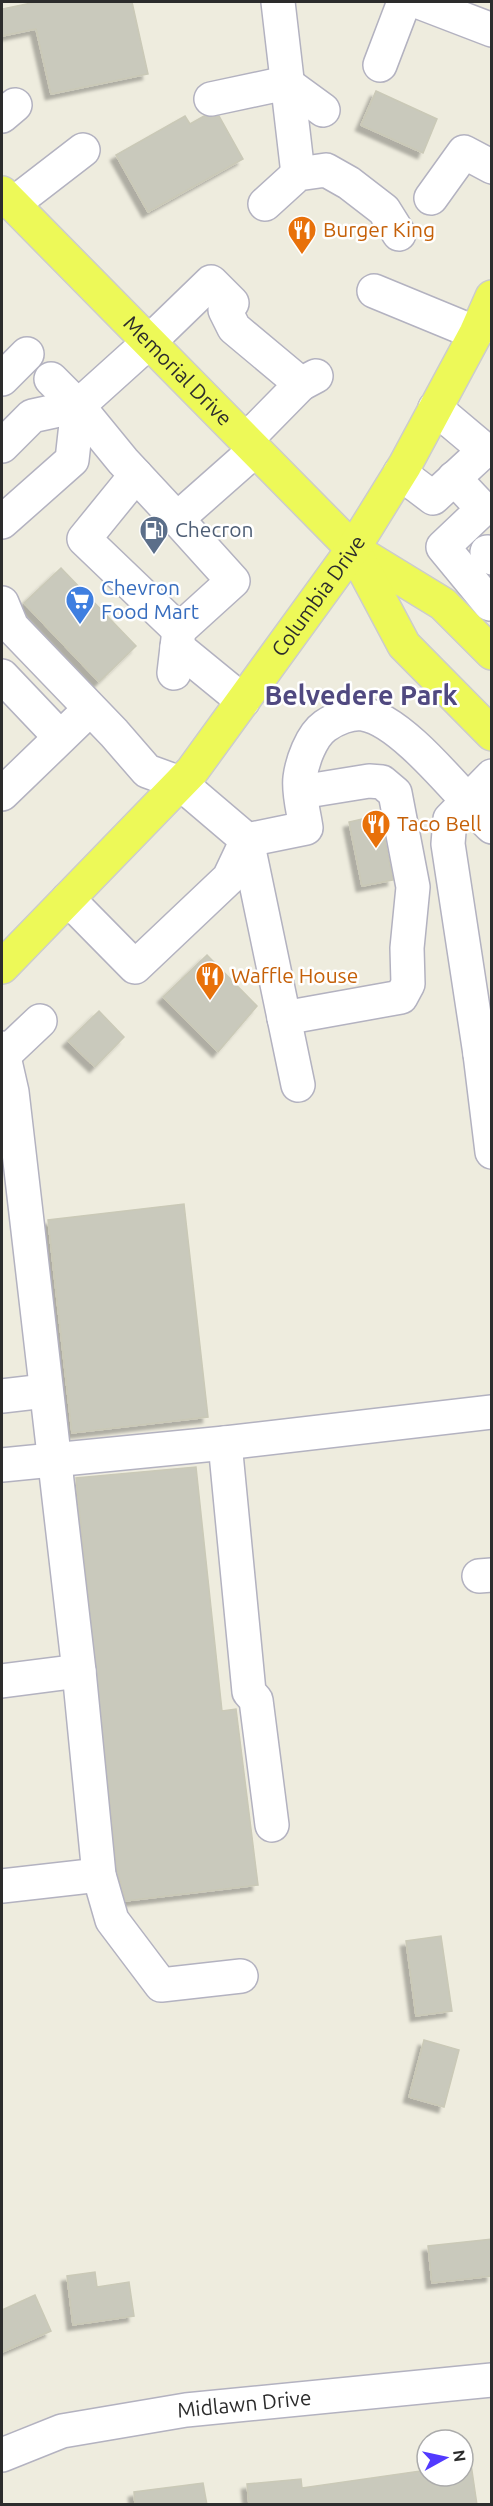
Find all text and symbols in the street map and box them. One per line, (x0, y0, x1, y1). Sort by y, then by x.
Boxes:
restaurant icon: Burger King (286, 214, 318, 256)
place label: Burger King (323, 217, 435, 241)
street label: Memorial Drive (119, 311, 237, 430)
fuel station icon: Checron (138, 514, 170, 556)
place label: Checron (175, 517, 253, 541)
street label: Columbia Drive (266, 531, 369, 661)
place label: Chevron Food Mart (101, 575, 199, 623)
supermarket icon: Chevron Food Mart (64, 584, 96, 626)
district label: Belvedere Park (264, 680, 458, 710)
restaurant icon: Taco Bell (360, 808, 392, 850)
place label: Taco Bell (397, 811, 481, 835)
restaurant icon: Waffle House (194, 960, 226, 1002)
place label: Waffle House (231, 963, 358, 987)
street label: Midlawn Drive (176, 2385, 312, 2422)
north arrow (415, 2428, 475, 2488)
text: N (450, 2449, 470, 2463)

